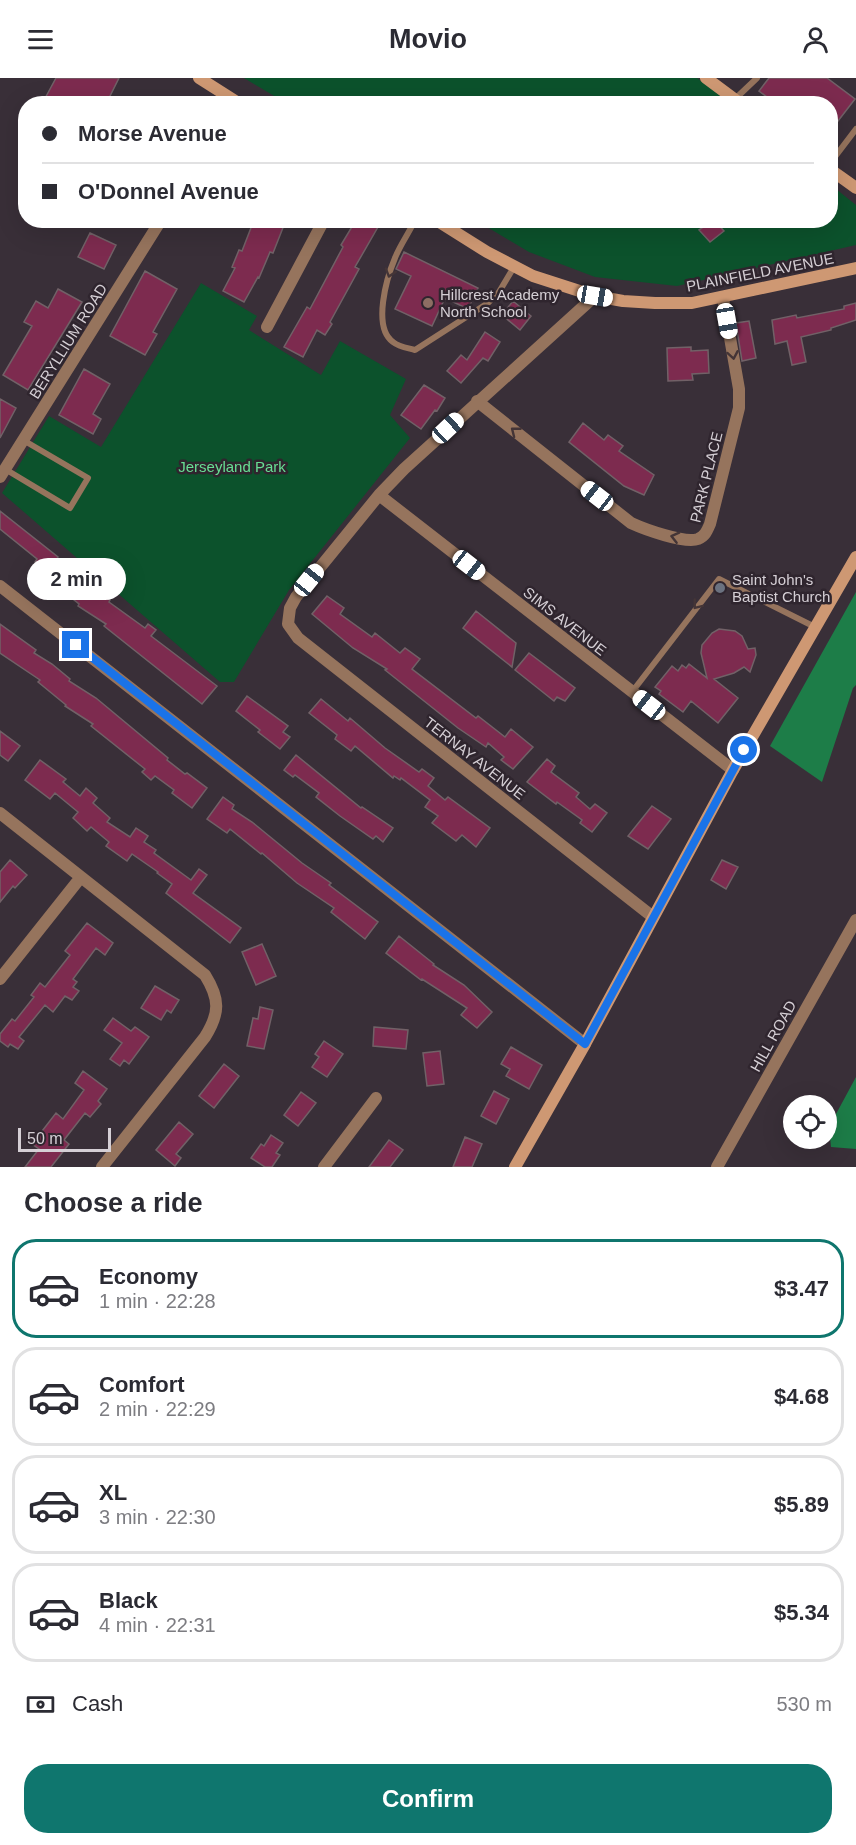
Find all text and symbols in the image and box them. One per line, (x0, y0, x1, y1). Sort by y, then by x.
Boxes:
icon: menu (24, 23, 57, 56)
icon: person (799, 23, 832, 56)
text: Movio (389, 24, 467, 54)
text: Morse Avenue (78, 121, 227, 146)
text: O'Donnel Avenue (78, 179, 259, 204)
street label: PLAINFIELD AVENUE (685, 249, 835, 295)
one-way arrow (385, 267, 397, 278)
street label: BERYLLIUM ROAD (26, 280, 110, 402)
car (576, 284, 614, 308)
place label: Hillcrest Academy North School (440, 286, 560, 320)
marker: Hillcrest Academy North School (421, 296, 435, 310)
car (715, 302, 739, 340)
one-way arrow (726, 350, 739, 360)
car (429, 409, 467, 447)
one-way arrow (511, 427, 522, 438)
street label: PARK PLACE (686, 430, 726, 524)
park label: Jerseyland Park (178, 458, 286, 475)
car (577, 478, 617, 514)
one-way arrow (671, 532, 681, 544)
car (449, 547, 489, 583)
callout: 2 min (26, 558, 125, 600)
car (291, 560, 327, 600)
text: 2 min (50, 568, 103, 590)
place label: Saint John's Baptist Church (732, 571, 830, 605)
marker: Saint John's Baptist Church (713, 581, 727, 595)
street label: SIMS AVENUE (520, 583, 610, 659)
one-way arrow (694, 599, 705, 610)
route end (62, 631, 89, 658)
car (629, 687, 669, 723)
street label: TERNAY AVENUE (421, 713, 529, 803)
route start (730, 736, 757, 763)
street label: HILL ROAD (747, 997, 800, 1075)
map controls (783, 1095, 837, 1149)
button: locate (783, 1095, 837, 1149)
scale bar (18, 1125, 111, 1152)
text: 50 m (27, 1130, 63, 1147)
text: Choose a ride (24, 1188, 203, 1218)
icon: car (27, 1262, 81, 1316)
text: Economy (99, 1264, 198, 1289)
text: $3.47 (774, 1276, 829, 1301)
text: 1 min · 22:28 (99, 1290, 216, 1312)
icon: car (27, 1370, 81, 1424)
text: Comfort (99, 1372, 185, 1397)
text: $4.68 (774, 1384, 829, 1409)
text: 2 min · 22:29 (99, 1398, 216, 1420)
icon: car (27, 1478, 81, 1532)
text: XL (99, 1480, 127, 1505)
text: $5.89 (774, 1492, 829, 1517)
text: 3 min · 22:30 (99, 1506, 216, 1528)
icon: car (27, 1586, 81, 1640)
text: Black (99, 1588, 158, 1613)
text: $5.34 (774, 1600, 829, 1625)
text: 4 min · 22:31 (99, 1614, 216, 1636)
icon: cash (24, 1688, 57, 1721)
text: Cash (72, 1691, 123, 1716)
text: 530 m (776, 1693, 832, 1715)
button: Confirm (24, 1764, 832, 1833)

